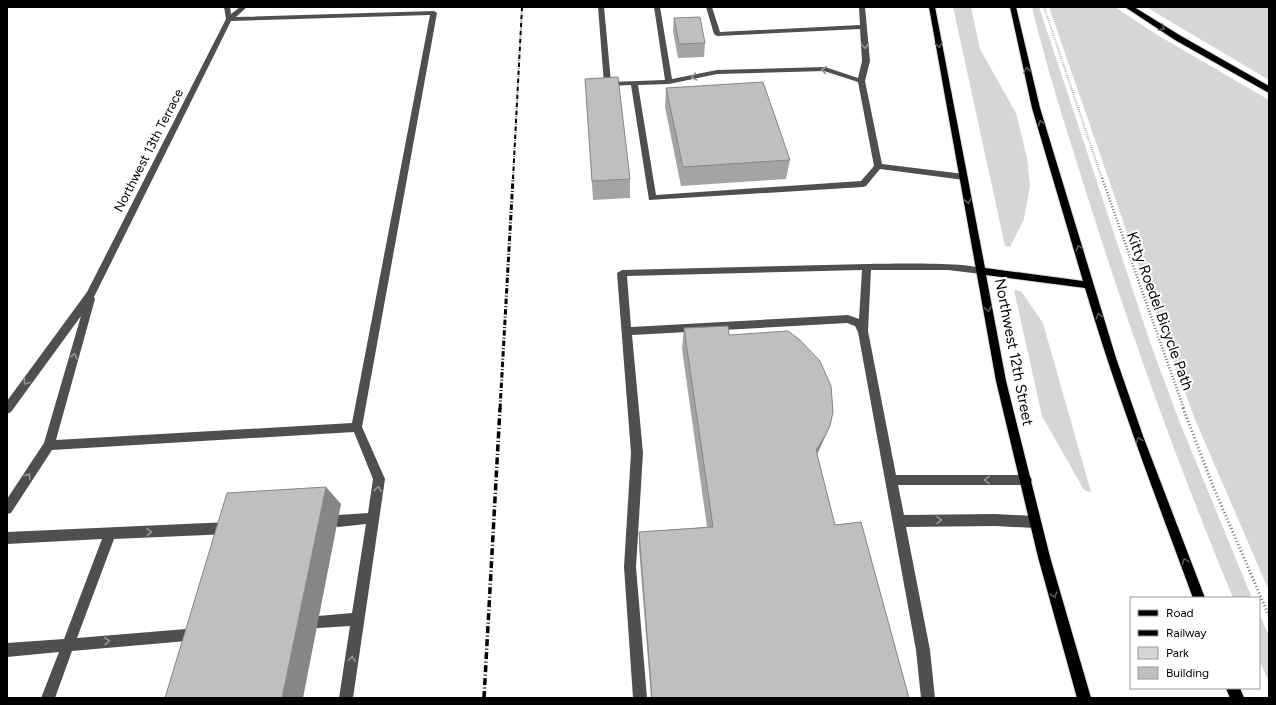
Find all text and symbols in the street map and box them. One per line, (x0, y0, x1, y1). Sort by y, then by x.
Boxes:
one-way arrow (1158, 23, 1165, 30)
one-way arrow (934, 42, 943, 48)
one-way arrow (860, 43, 869, 49)
one-way arrow (820, 66, 827, 75)
one-way arrow (1024, 66, 1032, 73)
one-way arrow (691, 72, 697, 80)
street label: Northwest 13th Terrace (111, 86, 186, 214)
one-way arrow (1037, 120, 1046, 127)
one-way arrow (963, 198, 972, 204)
street label: Kitty Roedel Bicycle Path (1123, 229, 1197, 393)
one-way arrow (1075, 244, 1084, 251)
street label: Northwest 12th Street (991, 277, 1037, 428)
one-way arrow (983, 306, 992, 313)
one-way arrow (1095, 313, 1104, 320)
one-way arrow (70, 353, 78, 359)
one-way arrow (24, 377, 31, 384)
one-way arrow (1136, 436, 1144, 443)
one-way arrow (23, 473, 31, 480)
one-way arrow (984, 476, 990, 484)
one-way arrow (373, 486, 382, 492)
one-way arrow (936, 516, 942, 524)
one-way arrow (146, 527, 152, 536)
one-way arrow (1181, 558, 1189, 565)
one-way arrow (1049, 591, 1058, 598)
legend (1130, 597, 1260, 689)
text: Road (1166, 606, 1194, 620)
text: Railway (1166, 626, 1207, 640)
one-way arrow (104, 637, 110, 646)
text: Park (1166, 646, 1189, 660)
one-way arrow (347, 656, 356, 662)
text: Building (1166, 666, 1209, 680)

